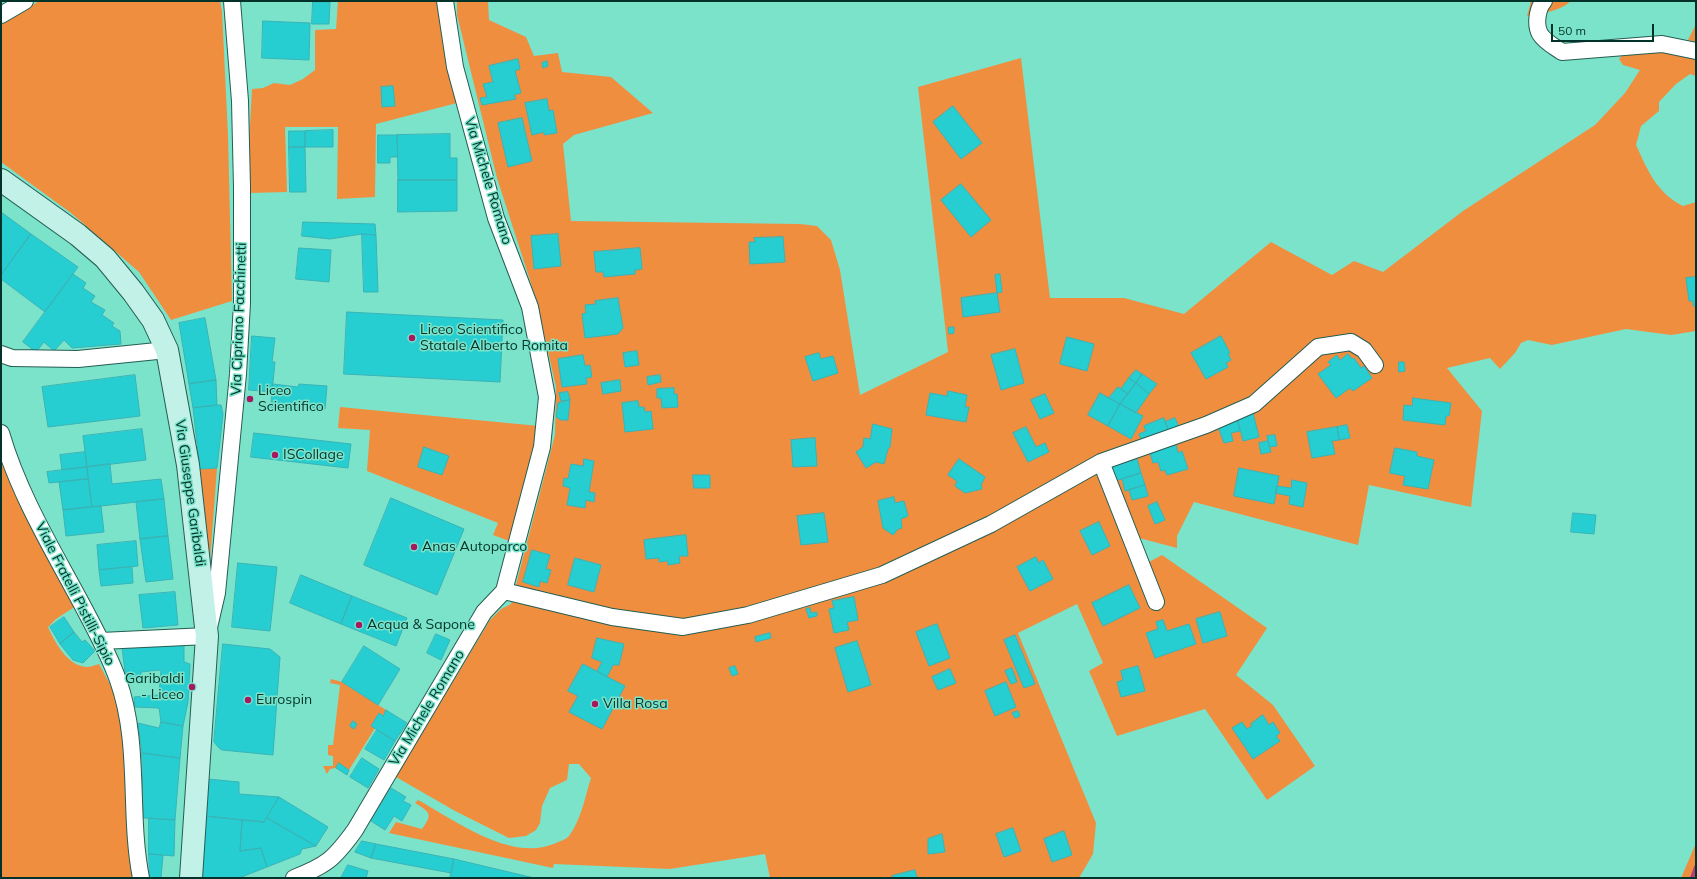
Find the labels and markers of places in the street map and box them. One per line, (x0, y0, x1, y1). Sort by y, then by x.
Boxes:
place label: Liceo Scientifico Statale Alberto Romita (420, 322, 568, 354)
marker: Liceo Scientifico Statale Alberto Romita (407, 333, 417, 343)
place label: Liceo Scientifico (258, 383, 324, 416)
marker: Liceo Scientifico (245, 394, 255, 404)
place label: ISCollage (283, 447, 344, 463)
marker: ISCollage (270, 450, 280, 460)
place label: Anas Autoparco (422, 539, 527, 555)
marker: Anas Autoparco (409, 542, 419, 552)
place label: Acqua & Sapone (367, 617, 475, 633)
marker: Acqua & Sapone (354, 620, 364, 630)
place label: Garibaldi - Liceo (125, 671, 184, 704)
marker: Garibaldi - Liceo (187, 682, 197, 692)
place label: Eurospin (256, 692, 312, 708)
marker: Eurospin (243, 695, 253, 705)
place label: Villa Rosa (603, 696, 668, 712)
marker: Villa Rosa (590, 699, 600, 709)

